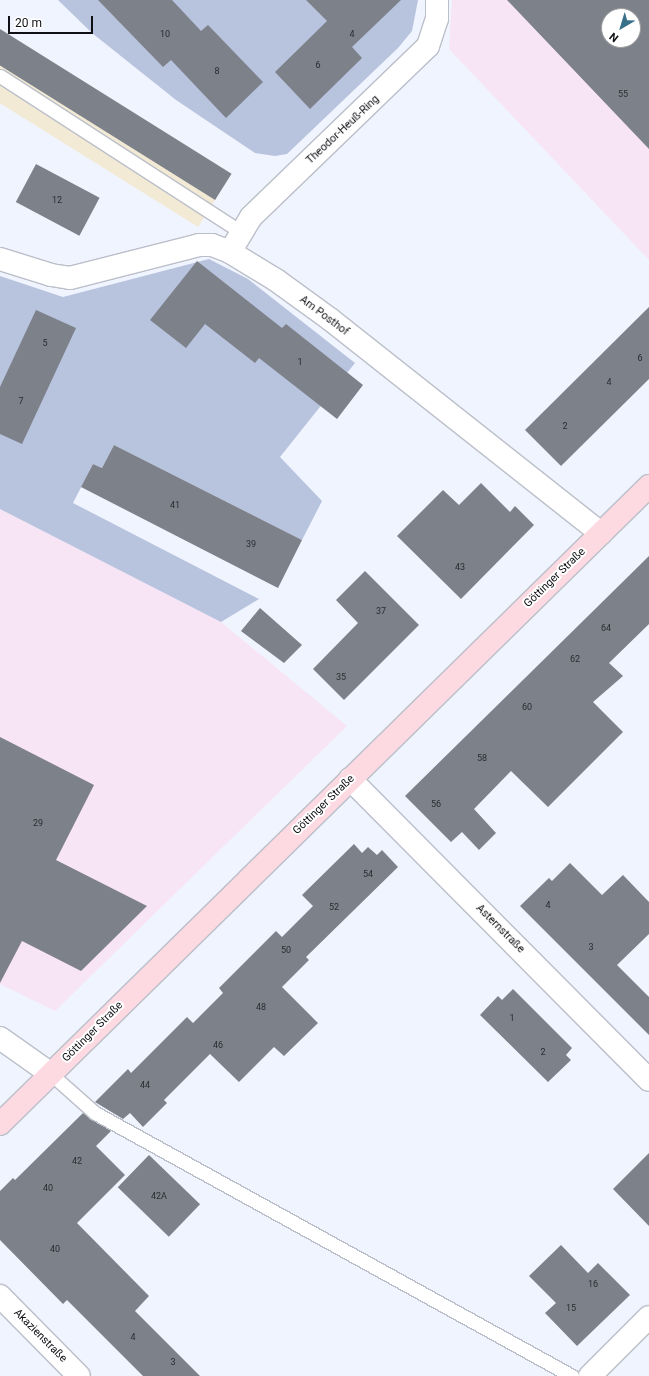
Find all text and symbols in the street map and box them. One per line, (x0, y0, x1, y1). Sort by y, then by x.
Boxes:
scale bar (10, 8, 95, 34)
north arrow (601, 8, 641, 48)
text: 20 m (15, 16, 42, 30)
house number: 10 (160, 29, 170, 39)
house number: 4 (349, 29, 355, 39)
text: N (607, 30, 621, 45)
house number: 6 (315, 60, 321, 70)
house number: 8 (214, 66, 220, 76)
house number: 55 (618, 89, 628, 99)
street label: Theodor-Heuß-Ring (304, 93, 382, 167)
house number: 12 (52, 195, 62, 205)
street label: Am Posthof (297, 293, 351, 339)
house number: 5 (42, 338, 48, 348)
house number: 6 (637, 353, 643, 363)
house number: 1 (297, 357, 303, 367)
house number: 4 (606, 377, 612, 387)
house number: 7 (18, 396, 24, 406)
house number: 2 (562, 421, 568, 431)
house number: 41 (170, 500, 180, 510)
house number: 39 (246, 539, 256, 549)
street label: Göttinger Straße (522, 545, 588, 611)
house number: 43 (455, 562, 465, 572)
house number: 37 (376, 606, 386, 616)
house number: 64 (601, 623, 611, 633)
house number: 62 (570, 654, 580, 664)
house number: 35 (336, 672, 346, 682)
house number: 60 (522, 702, 532, 712)
house number: 58 (477, 753, 487, 763)
street label: Göttinger Straße (291, 772, 357, 838)
house number: 56 (431, 799, 441, 809)
house number: 29 (33, 818, 43, 828)
house number: 54 (363, 869, 373, 879)
house number: 4 (545, 900, 551, 910)
house number: 52 (329, 902, 339, 912)
street label: Asternstraße (473, 902, 527, 956)
house number: 3 (588, 942, 594, 952)
house number: 50 (281, 945, 291, 955)
street label: Göttinger Straße (60, 999, 126, 1065)
house number: 48 (256, 1002, 266, 1012)
house number: 1 (509, 1013, 515, 1023)
house number: 46 (213, 1040, 223, 1050)
house number: 2 (540, 1047, 546, 1057)
house number: 44 (140, 1080, 150, 1090)
house number: 42 (72, 1156, 82, 1166)
house number: 40 (43, 1183, 53, 1193)
house number: 42A (151, 1191, 167, 1201)
house number: 40 (50, 1244, 60, 1254)
house number: 16 (588, 1279, 598, 1289)
house number: 15 (566, 1303, 576, 1313)
street label: Akazienstraße (11, 1307, 69, 1365)
house number: 4 (130, 1332, 136, 1342)
house number: 3 (170, 1357, 176, 1367)

